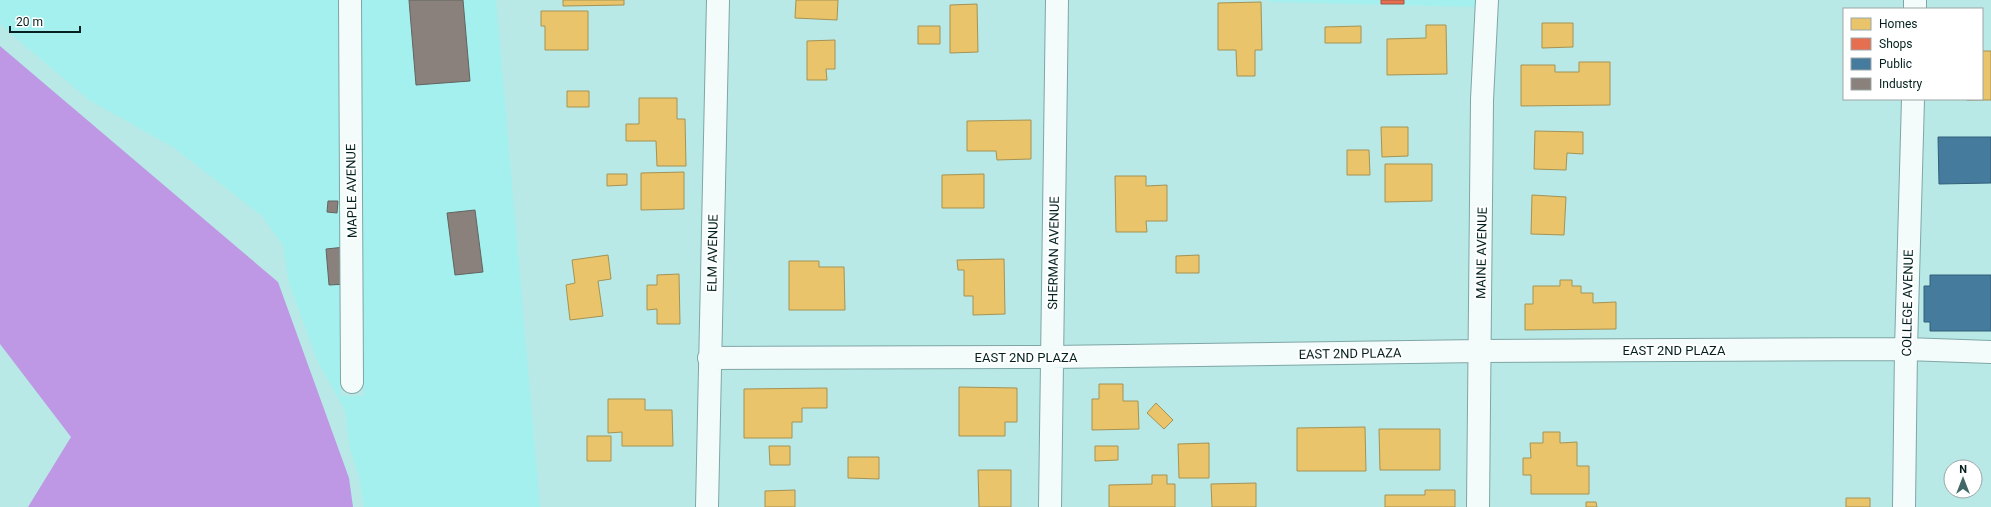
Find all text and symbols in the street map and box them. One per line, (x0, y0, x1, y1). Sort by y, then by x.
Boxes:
scale bar (10, 8, 80, 34)
legend (1843, 8, 1983, 100)
text: 20 m (16, 15, 43, 29)
text: Homes (1879, 17, 1917, 31)
text: Shops (1879, 37, 1913, 51)
text: Public (1879, 57, 1912, 71)
text: Industry (1879, 77, 1923, 91)
street label: MAPLE AVENUE (343, 144, 360, 238)
street label: SHERMAN AVENUE (1045, 196, 1062, 310)
street label: MAINE AVENUE (1473, 207, 1490, 299)
street label: ELM AVENUE (704, 214, 721, 292)
street label: COLLEGE AVENUE (1899, 249, 1916, 357)
street label: EAST 2ND PLAZA (1623, 343, 1726, 358)
street label: EAST 2ND PLAZA (1298, 345, 1402, 362)
street label: EAST 2ND PLAZA (975, 350, 1078, 365)
north arrow (1943, 459, 1983, 499)
text: N (1959, 463, 1967, 476)

